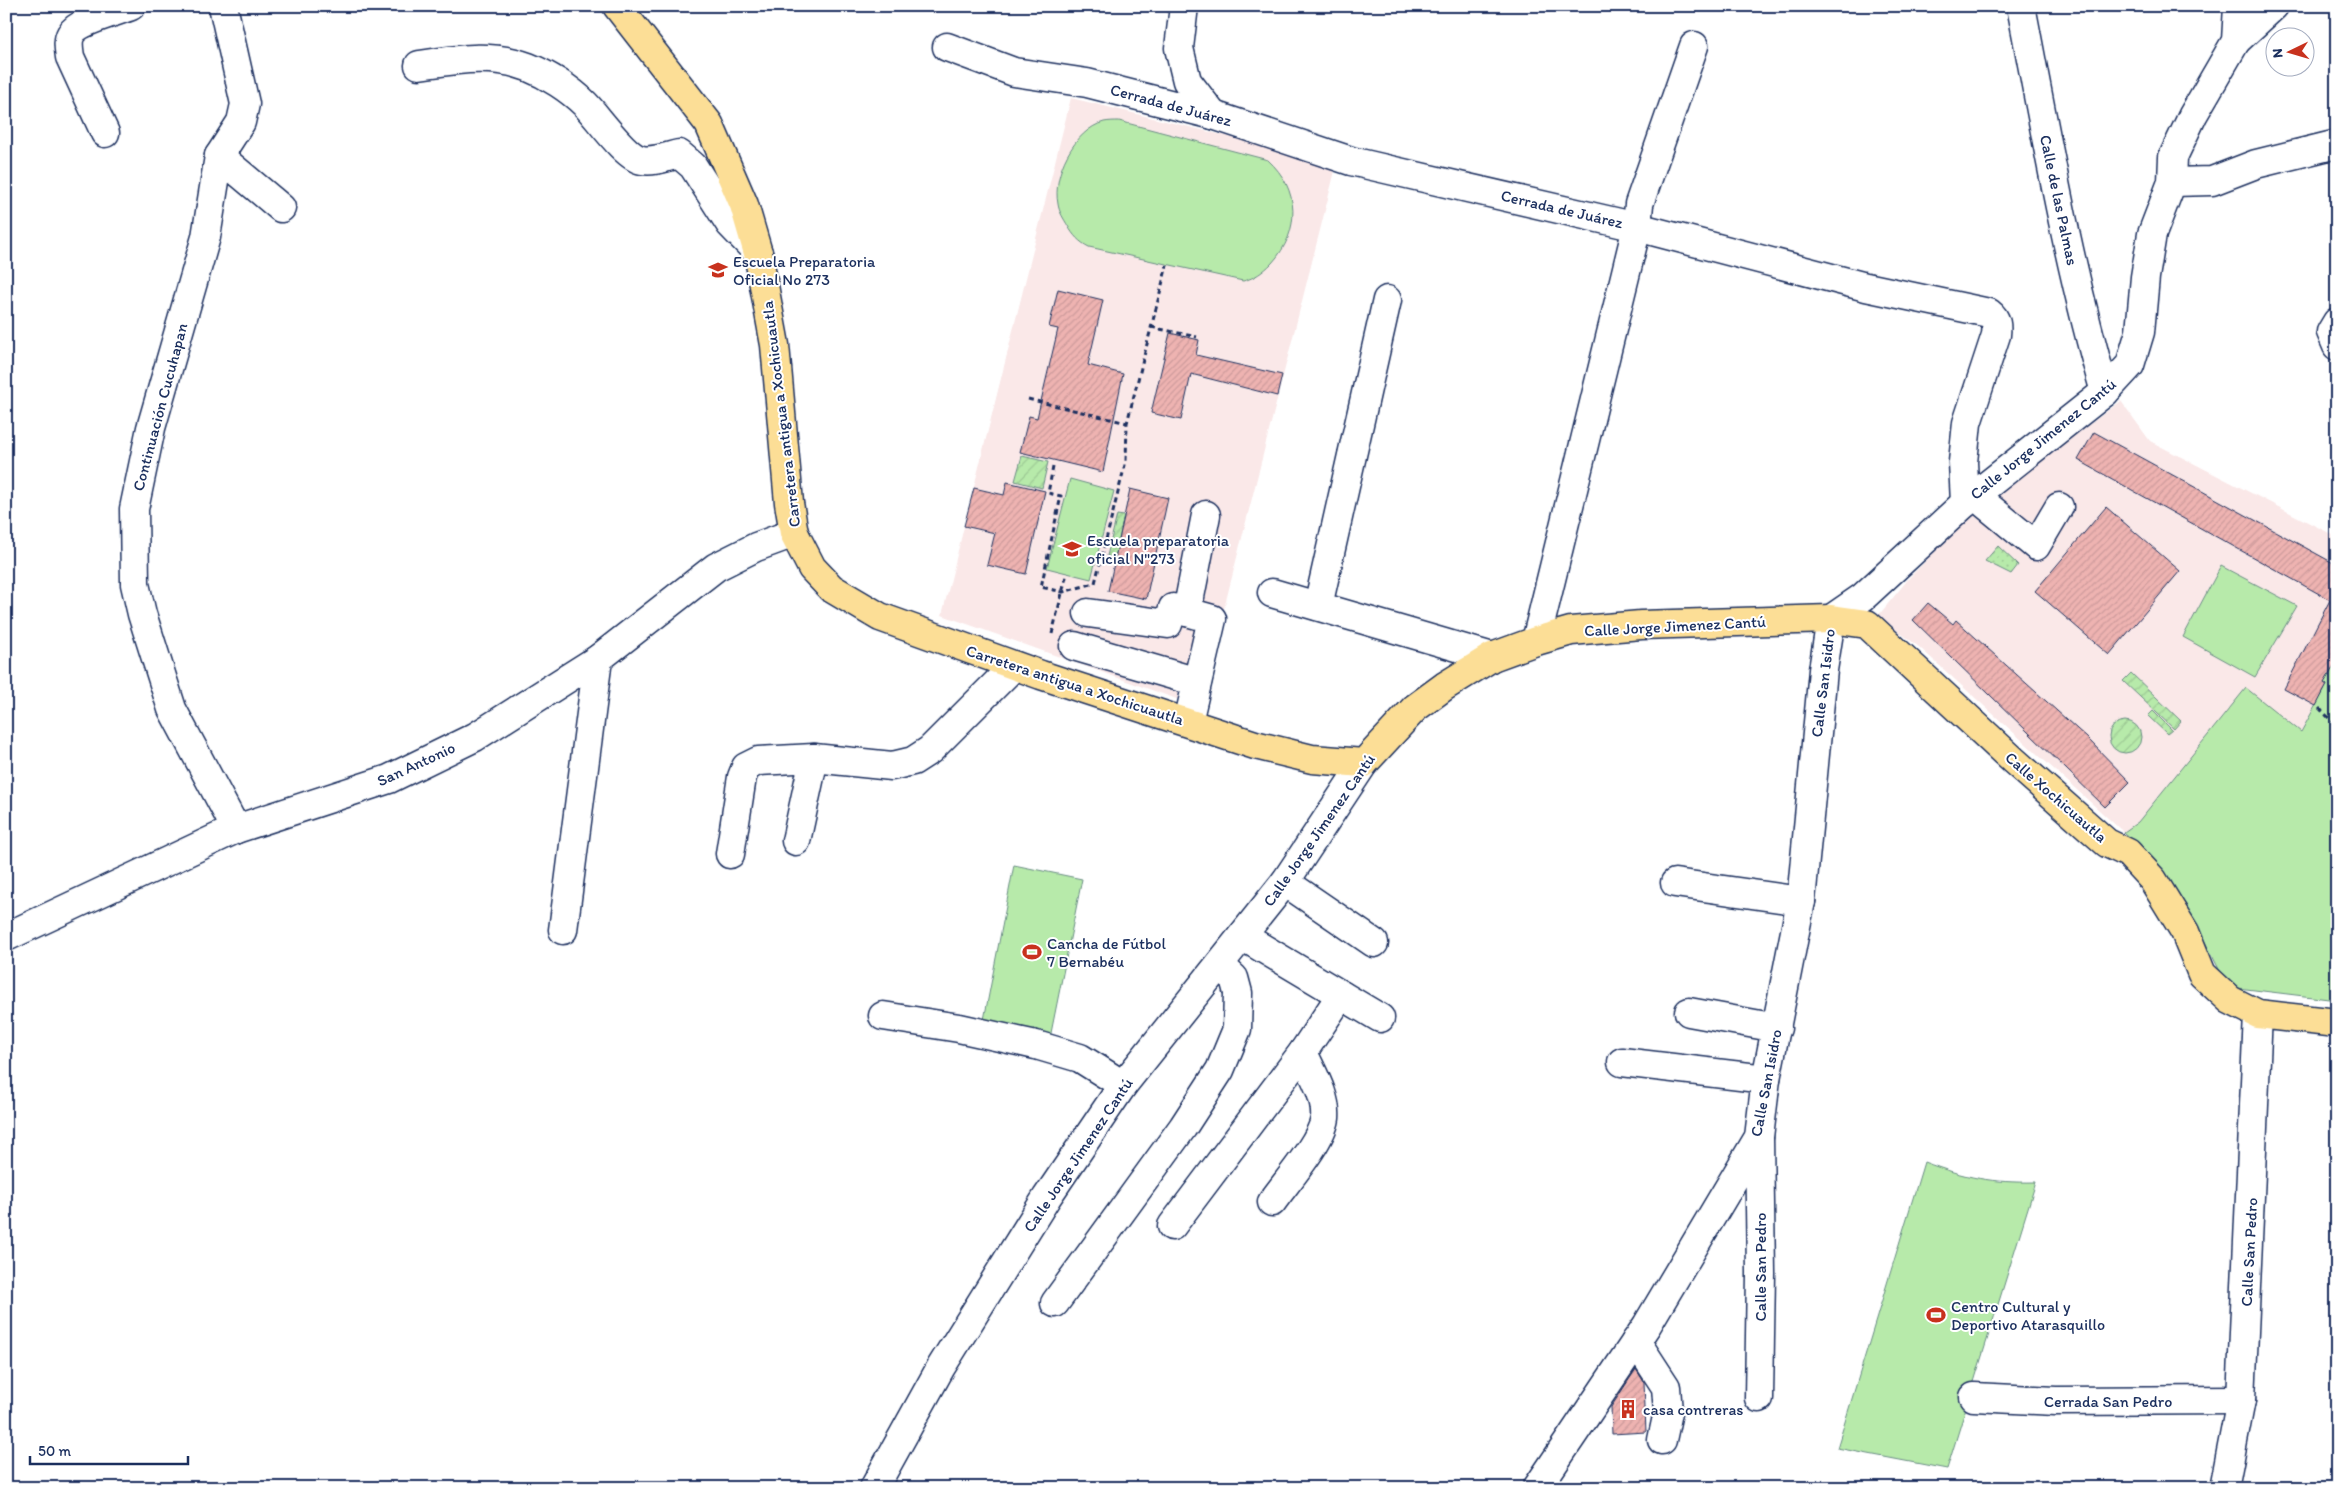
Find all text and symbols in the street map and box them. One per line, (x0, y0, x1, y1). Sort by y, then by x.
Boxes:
north arrow (2266, 28, 2316, 78)
text: N (2269, 48, 2286, 59)
street label: Cerrada de Juárez (1108, 80, 1234, 130)
street label: Calle de las Palmas (2036, 133, 2082, 267)
street label: Cerrada de Juárez (1499, 186, 1626, 232)
place label: Escuela Preparatoria Oficial No 273 (733, 252, 876, 289)
school or university icon: Escuela Preparatoria Oficial No 273 (707, 259, 729, 281)
street label: Carretera antigua a Xochicuautla (758, 299, 804, 528)
street label: Continuación Cucuhapan (128, 321, 192, 493)
street label: Calle Jorge Jimenez Cantú (1966, 374, 2120, 504)
place label: Escuela preparatoria oficial N"273 (1087, 531, 1230, 568)
school or university icon: Escuela preparatoria oficial N"273 (1061, 538, 1083, 560)
street label: Calle Jorge Jimenez Cantú (1584, 612, 1766, 640)
street label: Calle San Isidro (1807, 628, 1839, 738)
street label: Carretera antigua a Xochicuautla (964, 641, 1187, 729)
street label: San Antonio (374, 738, 458, 790)
street label: Calle Xochicuautla (2001, 748, 2111, 846)
street label: Calle Jorge Jimenez Cantú (1259, 750, 1379, 910)
place label: Cancha de Fútbol 7 Bernabéu (1047, 934, 1167, 971)
sports icon: Cancha de Fútbol 7 Bernabéu (1021, 941, 1043, 963)
street label: Calle San Isidro (1746, 1028, 1786, 1138)
street label: Calle Jorge Jimenez Cantú (1019, 1074, 1137, 1236)
street label: Calle San Pedro (2237, 1197, 2261, 1307)
street label: Calle San Pedro (1751, 1213, 1770, 1321)
place label: Centro Cultural y Deportivo Atarasquillo (1951, 1297, 2105, 1334)
sports icon: Centro Cultural y Deportivo Atarasquillo (1925, 1304, 1947, 1326)
street label: Cerrada San Pedro (2044, 1392, 2172, 1411)
building icon: casa contreras (1617, 1398, 1639, 1420)
place label: casa contreras (1643, 1400, 1743, 1419)
scale bar (30, 1434, 188, 1466)
text: 50 m (38, 1442, 71, 1460)

